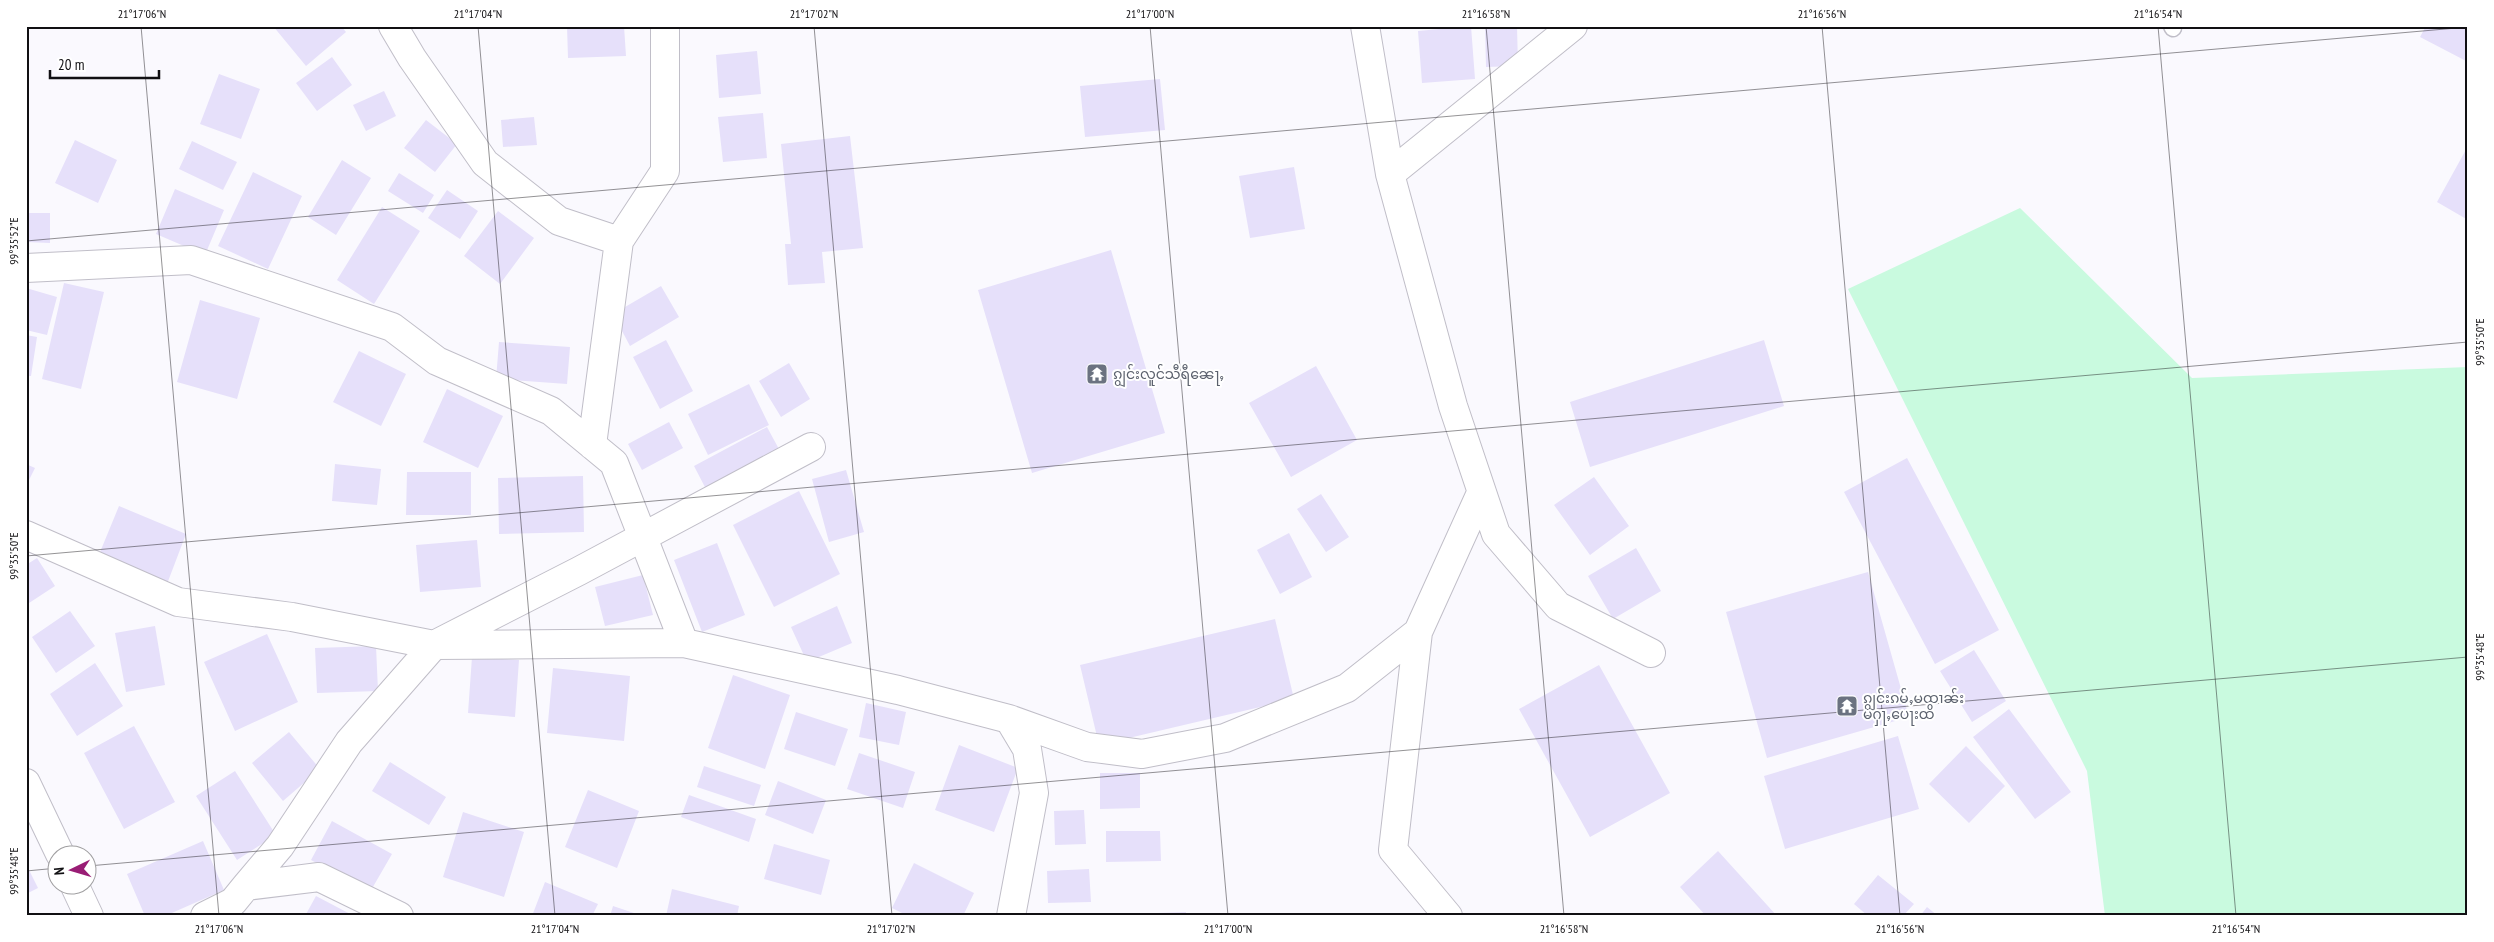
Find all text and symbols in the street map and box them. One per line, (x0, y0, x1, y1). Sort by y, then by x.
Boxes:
text: 21°17'06"N (118, 6, 166, 21)
text: 21°17'04"N (454, 6, 502, 21)
text: 21°17'02"N (790, 6, 838, 21)
text: 21°17'00"N (1126, 6, 1174, 21)
text: 21°16'58"N (1462, 6, 1510, 21)
text: 21°16'56"N (1798, 6, 1846, 21)
text: 21°16'54"N (2134, 6, 2182, 21)
scale bar (50, 48, 159, 80)
text: 20 m (58, 55, 84, 74)
text: 99°35'52"E (6, 217, 21, 265)
text: 99°35'50"E (2472, 318, 2487, 366)
temple icon: ၵျွင်းလူင်သီရီၼေႃႇ (1085, 362, 1109, 386)
place label: ၵျွင်းလူင်သီရီၼေႃႇ (1113, 364, 1224, 387)
text: 99°35'50"E (6, 532, 21, 580)
text: 99°35'48"E (2472, 633, 2487, 681)
place label: ၵျွင်းၵမ်ႇမထၢၼ်း မႁႃႇပေႃးထိ (1863, 688, 1964, 726)
temple icon: ၵျွင်းၵမ်ႇမထၢၼ်း မႁႃႇပေႃးထိ (1835, 694, 1859, 718)
north arrow (48, 844, 98, 894)
text: 99°35'48"E (6, 847, 21, 895)
text: N (50, 867, 68, 876)
text: 21°17'06"N (195, 921, 243, 936)
text: 21°17'04"N (531, 921, 579, 936)
text: 21°17'02"N (867, 921, 915, 936)
text: 21°17'00"N (1204, 921, 1252, 936)
text: 21°16'58"N (1540, 921, 1588, 936)
text: 21°16'56"N (1876, 921, 1924, 936)
text: 21°16'54"N (2212, 921, 2260, 936)

